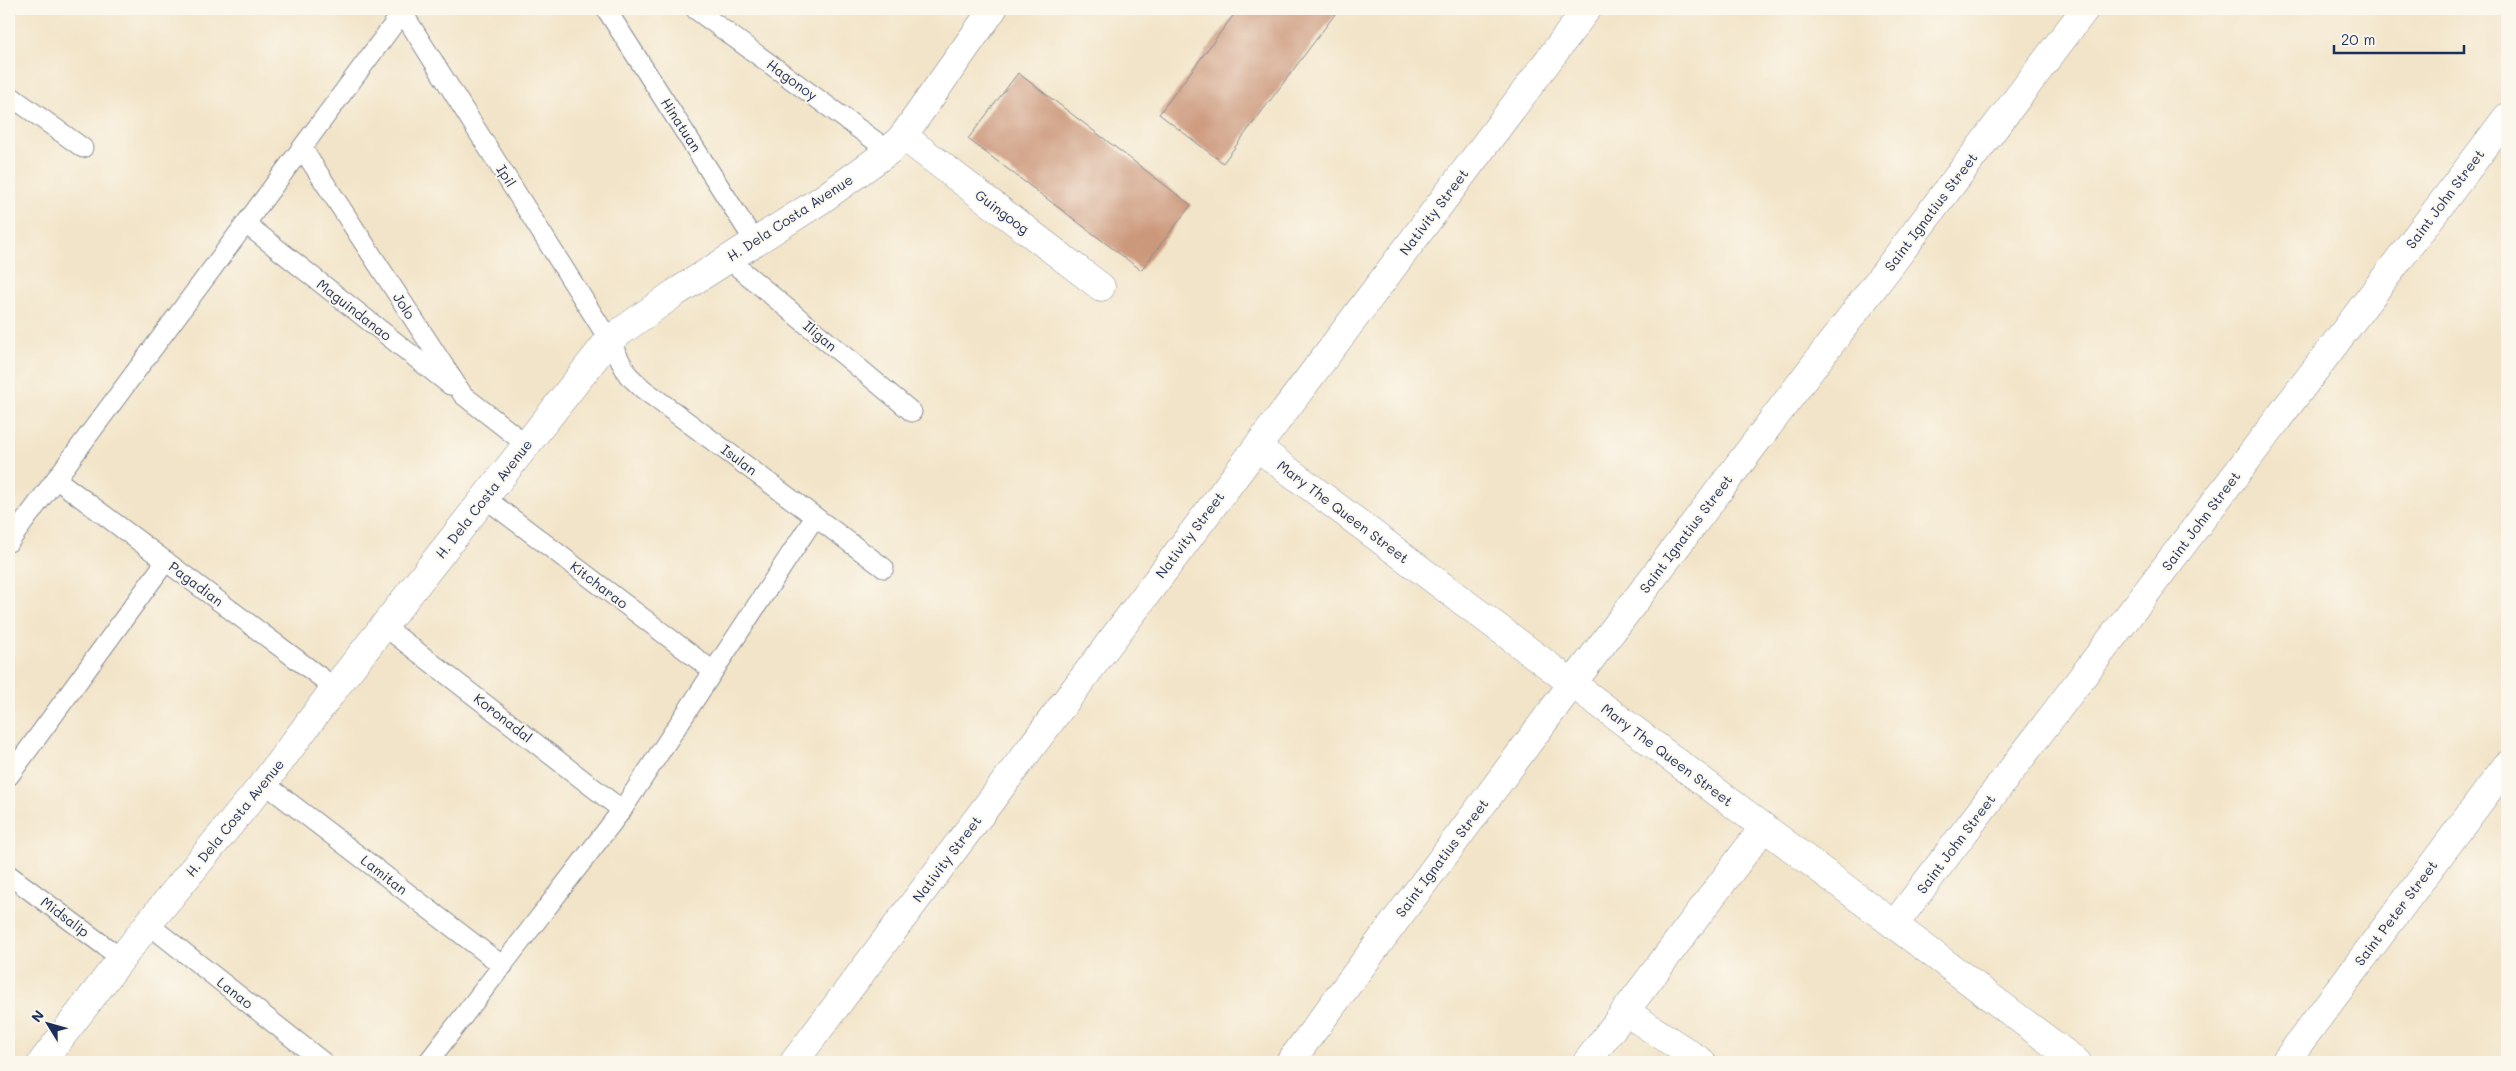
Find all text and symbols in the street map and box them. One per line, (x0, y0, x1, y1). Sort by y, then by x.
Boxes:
scale bar (2334, 22, 2464, 54)
text: 20 m (2341, 29, 2375, 49)
street label: Hagonoy (763, 55, 822, 104)
street label: Hinatuan (657, 94, 706, 156)
street label: Saint John Street (2401, 145, 2488, 252)
street label: Saint Ignatius Street (1880, 148, 1982, 275)
street label: Ipil (492, 161, 520, 190)
street label: Nativity Street (1395, 165, 1472, 259)
street label: H. Dela Costa Avenue (723, 170, 856, 265)
street label: Guingoog (971, 185, 1033, 238)
street label: Maguindanao (313, 274, 396, 345)
street label: Jolo (389, 289, 420, 323)
street label: Iligan (799, 316, 841, 355)
street label: H. Dela Costa Avenue (431, 435, 536, 562)
street label: Isulan (717, 440, 761, 479)
street label: Mary The Queen Street (1274, 456, 1413, 567)
street label: Saint John Street (2157, 467, 2244, 574)
street label: Saint Ignatius Street (1635, 470, 1737, 597)
street label: Nativity Street (1151, 488, 1228, 582)
street label: Pagadian (165, 557, 227, 610)
street label: Kitcharao (566, 557, 632, 613)
street label: Koronadal (470, 689, 537, 747)
street label: Mary The Queen Street (1598, 699, 1737, 810)
street label: H. Dela Costa Avenue (181, 755, 288, 881)
street label: Saint John Street (1912, 790, 1999, 897)
street label: Saint Ignatius Street (1391, 794, 1493, 921)
street label: Nativity Street (908, 812, 985, 906)
street label: Lamitan (357, 850, 412, 899)
street label: Saint Peter Street (2350, 856, 2442, 969)
street label: Midsalip (37, 892, 93, 941)
street label: Lanao (213, 973, 257, 1013)
north arrow (22, 998, 72, 1048)
text: N (26, 1006, 48, 1026)

